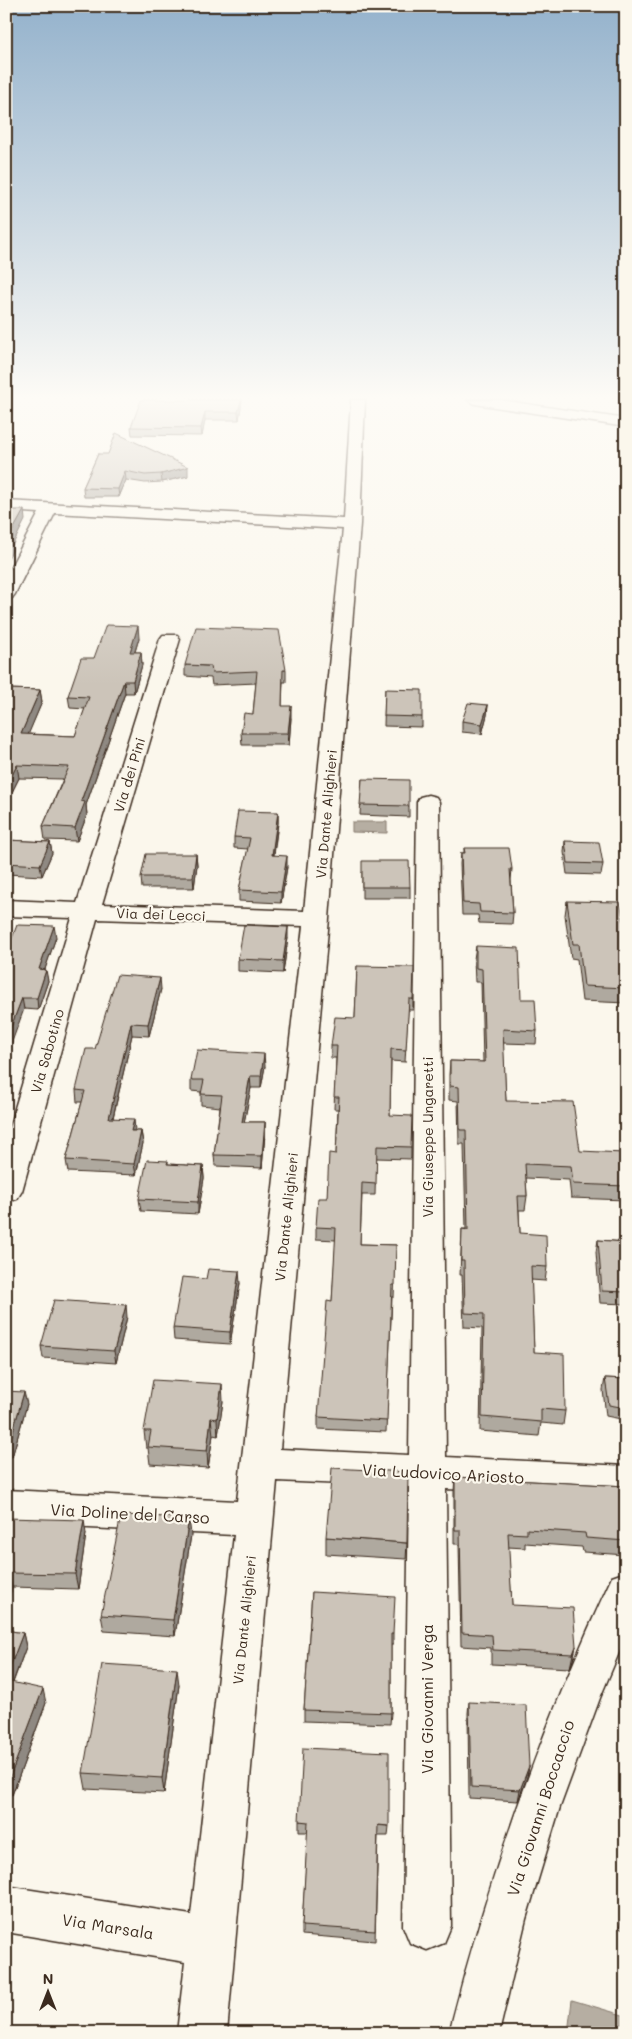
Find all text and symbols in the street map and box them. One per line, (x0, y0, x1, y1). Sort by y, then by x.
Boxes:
street label: Via dei Pini (109, 735, 149, 815)
street label: Via Dante Alighieri (311, 749, 341, 879)
street label: Via dei Lecci (116, 903, 206, 925)
street label: Via Sabotino (26, 1007, 68, 1095)
street label: Via Giuseppe Ungaretti (418, 1057, 437, 1217)
street label: Via Dante Alighieri (270, 1152, 302, 1282)
street label: Via Ludovico Ariosto (361, 1458, 525, 1488)
street label: Via Doline del Carso (50, 1498, 210, 1528)
street label: Via Dante Alighieri (228, 1555, 260, 1685)
street label: Via Giovanni Verga (416, 1624, 437, 1774)
street label: Via Giovanni Boccaccio (502, 1717, 578, 1899)
street label: Via Marsala (61, 1908, 155, 1944)
north arrow (22, 1966, 72, 2016)
text: N (43, 1969, 53, 1988)

